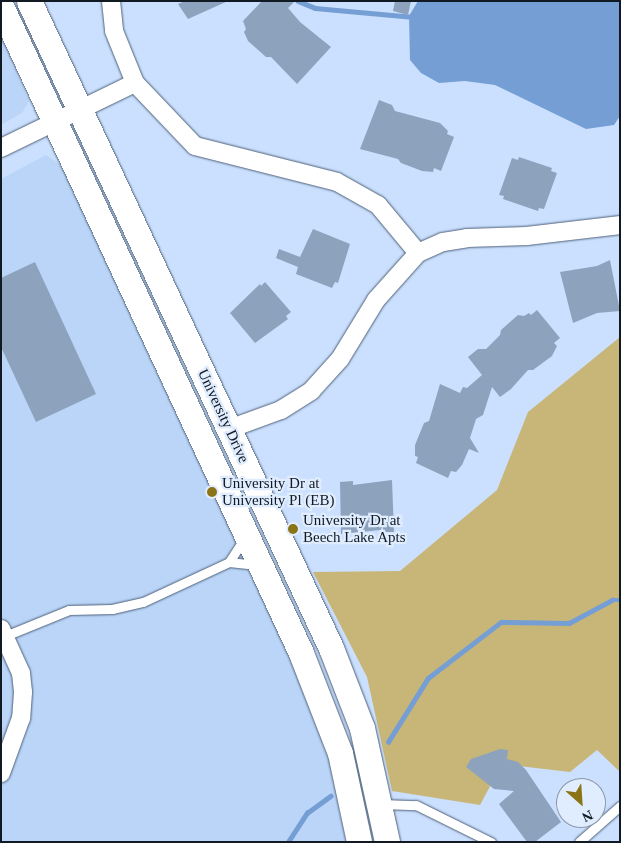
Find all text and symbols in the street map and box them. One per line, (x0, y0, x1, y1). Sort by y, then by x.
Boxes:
street label: University Drive (193, 366, 253, 466)
place label: University Dr at University Pl (EB) (222, 474, 334, 509)
marker: University Dr at University Pl (EB) (206, 486, 218, 498)
place label: University Dr at Beech Lake Apts (303, 511, 406, 546)
marker: University Dr at Beech Lake Apts (287, 523, 299, 535)
north arrow (556, 778, 606, 828)
text: N (580, 807, 595, 825)

